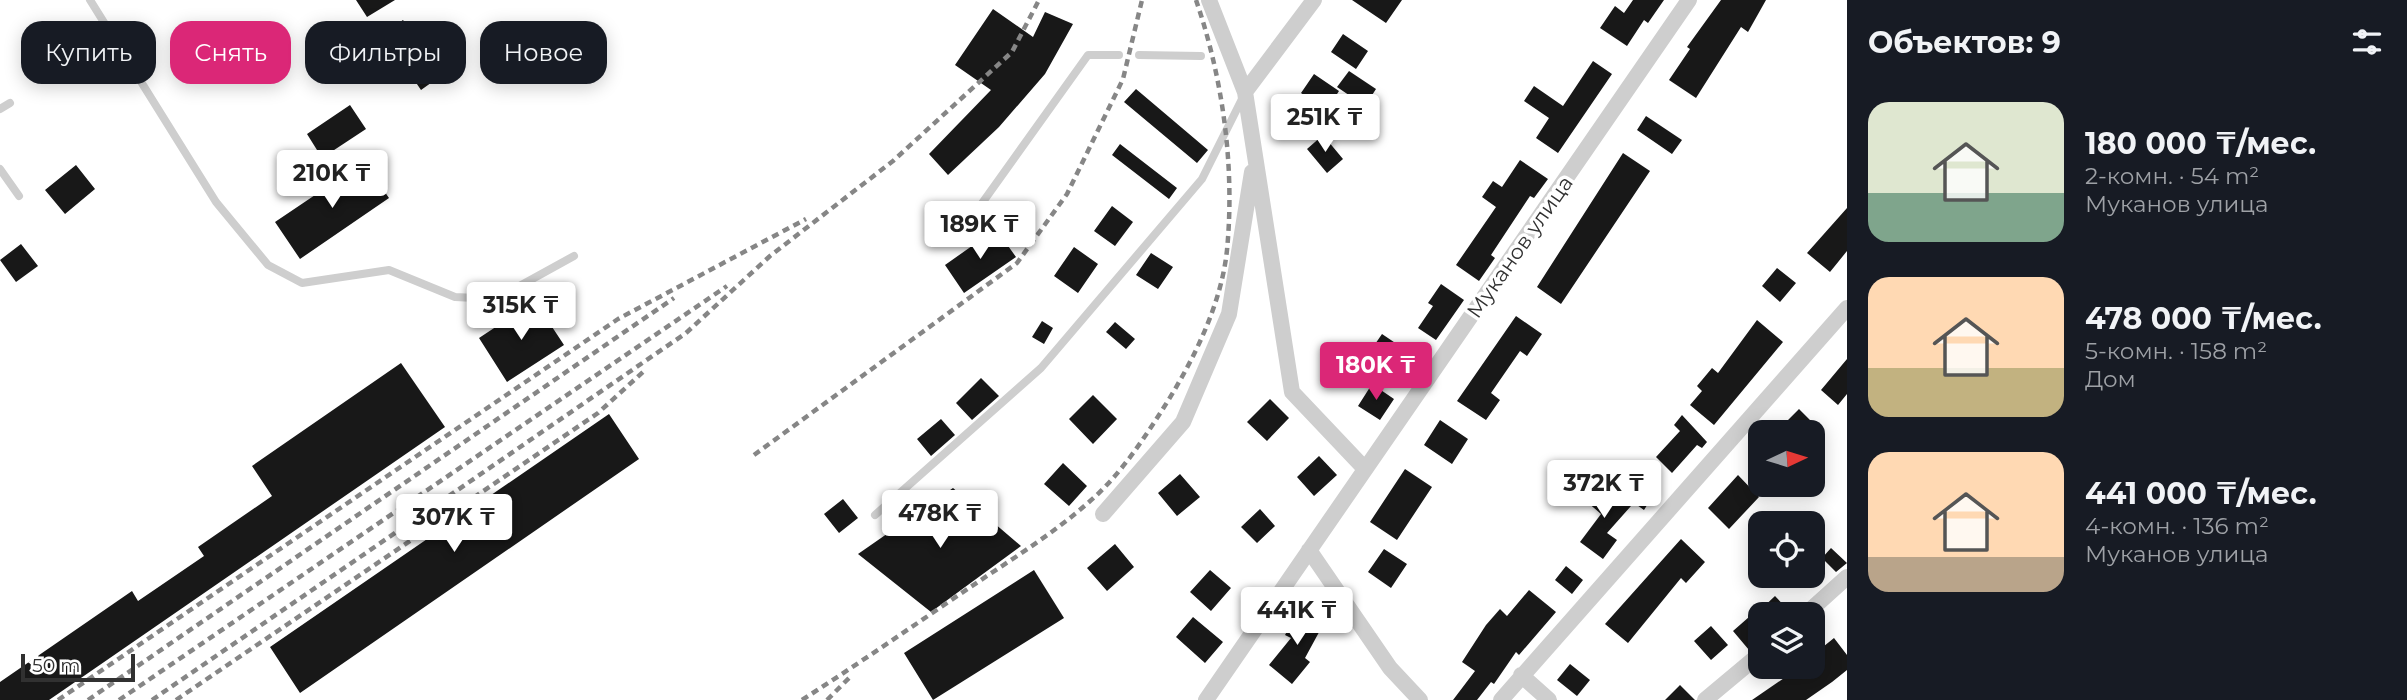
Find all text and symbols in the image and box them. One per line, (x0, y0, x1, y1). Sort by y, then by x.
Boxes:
chip: Купить (21, 21, 156, 84)
chip: Снять (170, 21, 291, 84)
chip: Фильтры (305, 21, 466, 84)
chip: Новое (480, 21, 607, 84)
icon: filters (2348, 23, 2386, 61)
text: Объектов: 9 (1868, 24, 2061, 61)
pin: 251K ₸ (1268, 94, 1382, 154)
text: 251K ₸ (1287, 103, 1363, 131)
text: 180 000 ₸/мес. (2085, 125, 2316, 162)
icon: home (1924, 130, 2008, 214)
pin: 210K ₸ (275, 150, 389, 210)
text: 210K ₸ (293, 159, 371, 187)
text: 2-комн. · 54 m² (2085, 162, 2259, 190)
street label: Муканов улица (1461, 171, 1578, 323)
text: Муканов улица (2085, 190, 2269, 218)
pin: 189K ₸ (923, 202, 1037, 261)
text: 189K ₸ (940, 210, 1020, 238)
pin: 315K ₸ (464, 282, 578, 342)
text: 315K ₸ (483, 291, 559, 319)
text: 478 000 ₸/мес. (2085, 300, 2322, 337)
icon: home (1924, 305, 2008, 389)
text: 5-комн. · 158 m² (2085, 337, 2267, 365)
pin: 180K ₸ (1319, 342, 1433, 402)
text: 180K ₸ (1336, 351, 1416, 379)
text: Дом (2085, 365, 2136, 393)
north arrow (1748, 420, 1825, 497)
map controls (1748, 420, 1825, 679)
pin: 372K ₸ (1547, 461, 1661, 520)
text: 372K ₸ (1563, 469, 1645, 497)
text: 441 000 ₸/мес. (2085, 475, 2317, 512)
icon: home (1924, 480, 2008, 564)
pin: 478K ₸ (883, 490, 997, 550)
pin: 307K ₸ (397, 494, 511, 554)
text: 478K ₸ (898, 499, 982, 527)
text: 307K ₸ (412, 503, 496, 531)
button: locate (1748, 511, 1825, 588)
text: 4-комн. · 136 m² (2085, 512, 2269, 540)
text: Муканов улица (2085, 540, 2269, 568)
pin: 441K ₸ (1240, 588, 1354, 647)
text: 441K ₸ (1257, 596, 1337, 624)
button: layers (1748, 602, 1825, 679)
scale bar (21, 651, 135, 683)
text: 50 m (32, 654, 80, 677)

